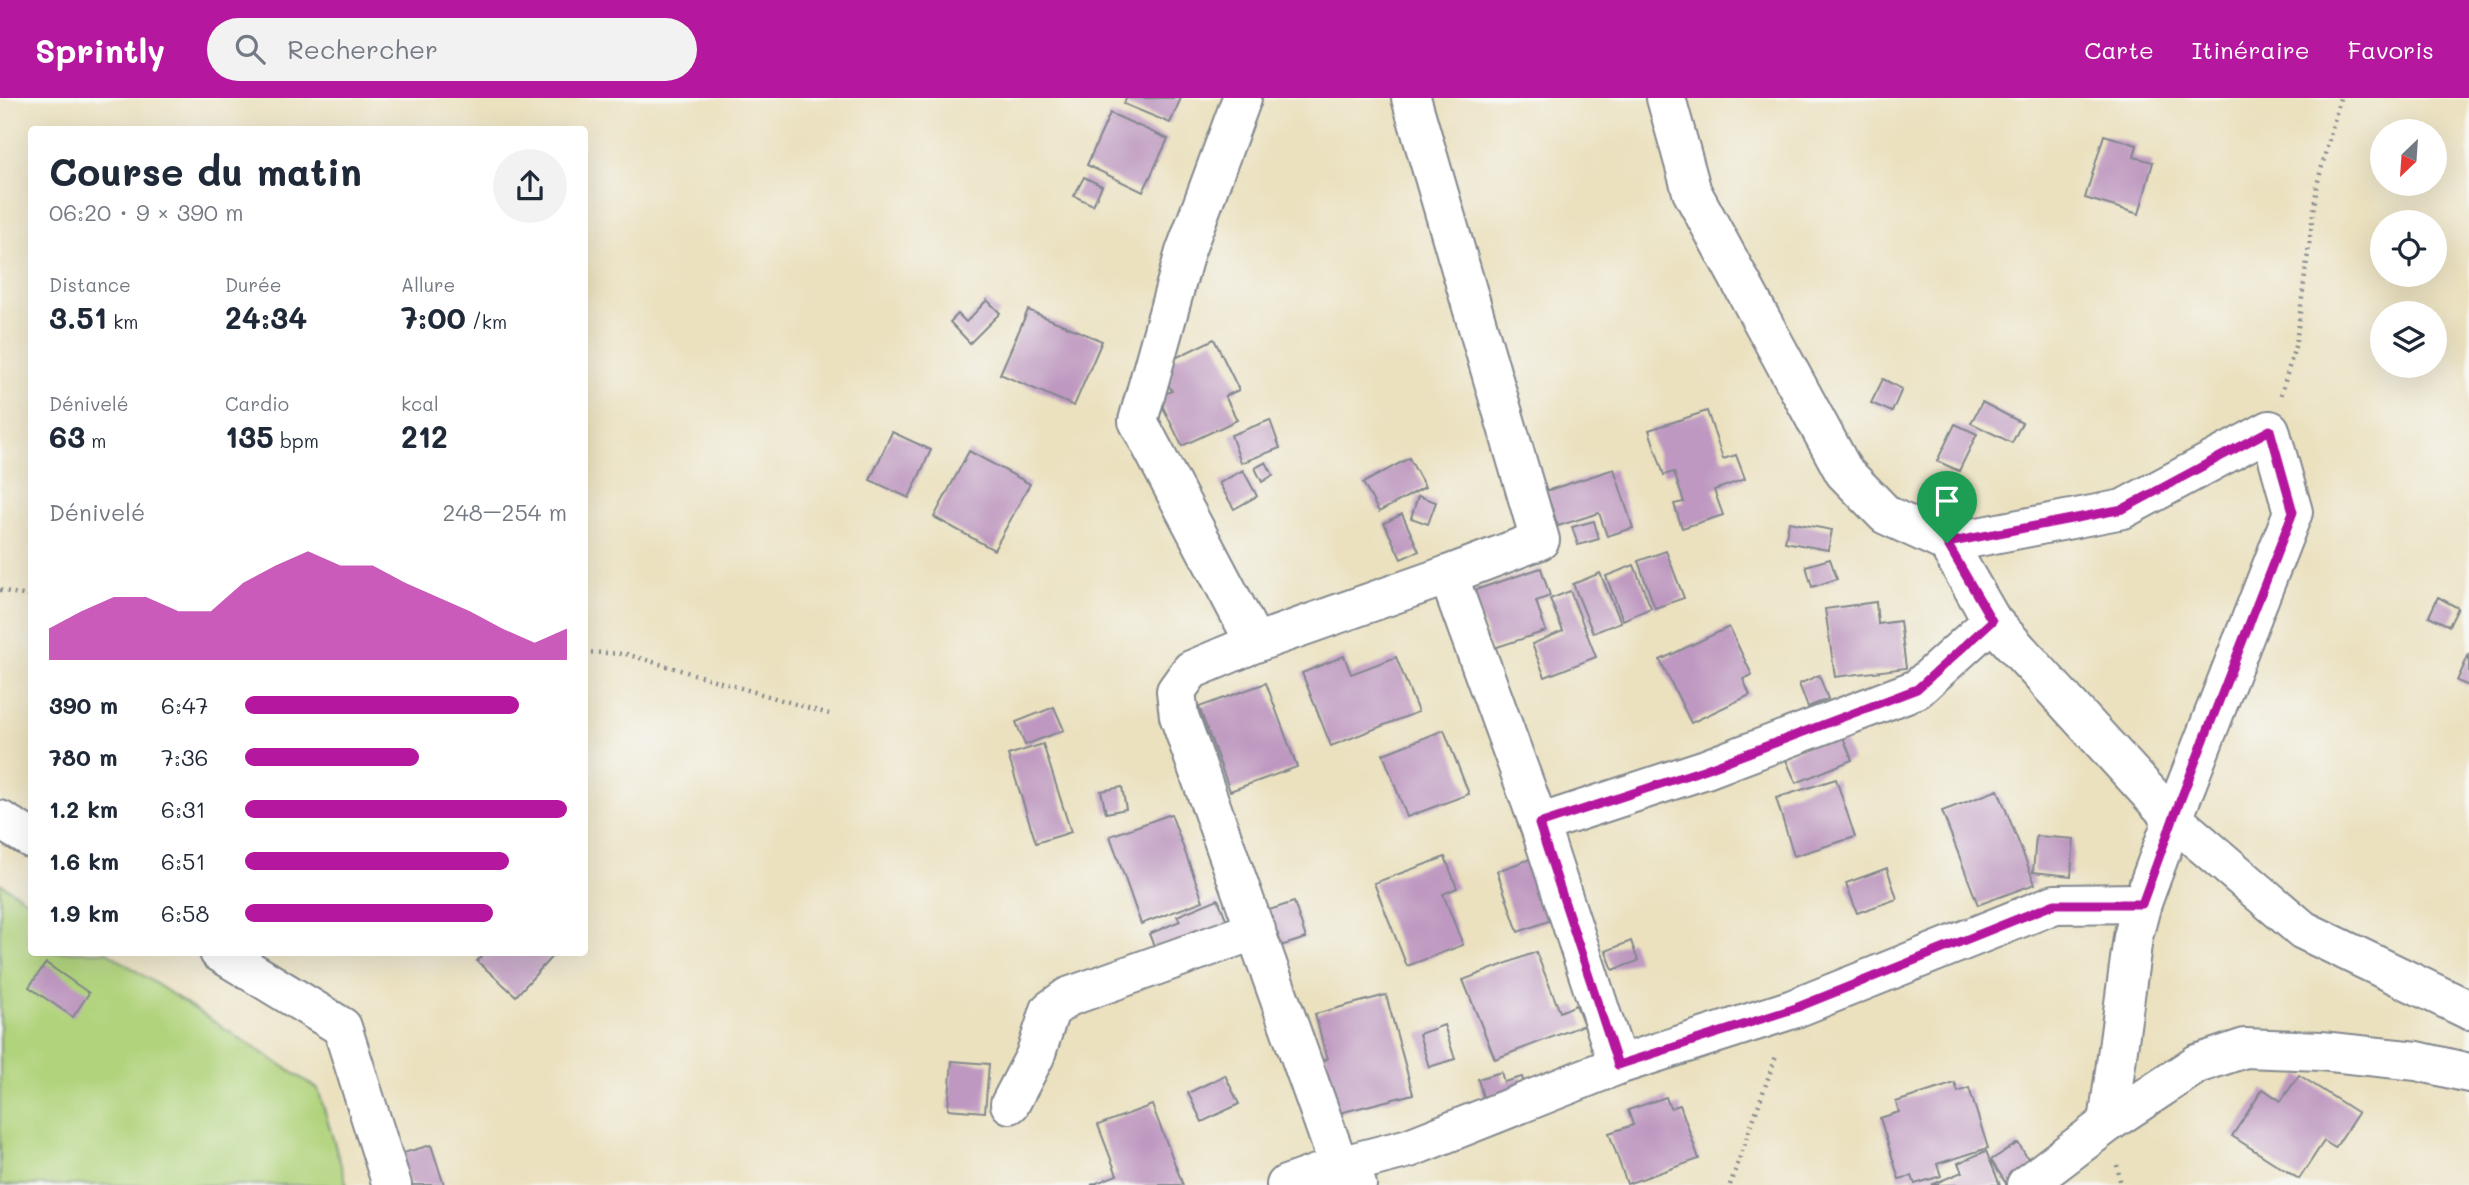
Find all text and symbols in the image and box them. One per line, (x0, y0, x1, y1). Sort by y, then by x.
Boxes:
search box (207, 18, 697, 81)
text: Sprintly (35, 28, 165, 71)
icon: search (231, 30, 269, 68)
text: Rechercher (287, 32, 438, 66)
text: Carte (2084, 34, 2154, 65)
text: Itinéraire (2192, 34, 2310, 65)
text: Favoris (2348, 34, 2434, 65)
north arrow (2370, 119, 2446, 196)
map controls (2370, 119, 2447, 378)
text: Course du matin (49, 146, 362, 196)
button: share (493, 149, 567, 223)
text: 06:20 · 9 × 390 m (49, 197, 244, 227)
button: locate (2370, 210, 2447, 287)
text: Distance (49, 272, 131, 297)
text: Durée (225, 272, 282, 297)
text: Allure (401, 272, 455, 297)
text: 3.51 (49, 297, 107, 337)
text: 24:34 (225, 297, 307, 337)
text: 7:00 (401, 297, 466, 337)
button: layers (2370, 301, 2447, 378)
text: km (107, 309, 138, 334)
text: /km (466, 309, 507, 334)
text: Dénivelé (49, 391, 129, 416)
text: Cardio (225, 391, 289, 416)
text: kcal (401, 391, 439, 416)
text: 63 (49, 416, 85, 456)
text: 135 (225, 416, 274, 456)
text: 212 (401, 416, 448, 456)
text: m (85, 428, 106, 453)
text: bpm (274, 428, 319, 453)
pin (1917, 471, 1977, 543)
icon: arrive (1928, 482, 1966, 520)
text: Dénivelé (49, 497, 145, 527)
text: 248–254 m (443, 497, 567, 527)
text: 390 m (49, 690, 118, 720)
text: 6:47 (161, 690, 208, 720)
text: 780 m (49, 742, 117, 772)
text: 7:36 (161, 742, 208, 772)
text: 1.2 km (49, 794, 118, 824)
text: 6:31 (161, 794, 206, 824)
text: 1.6 km (49, 846, 119, 876)
text: 6:51 (161, 846, 206, 876)
text: 1.9 km (49, 898, 119, 928)
text: 6:58 (161, 898, 209, 928)

